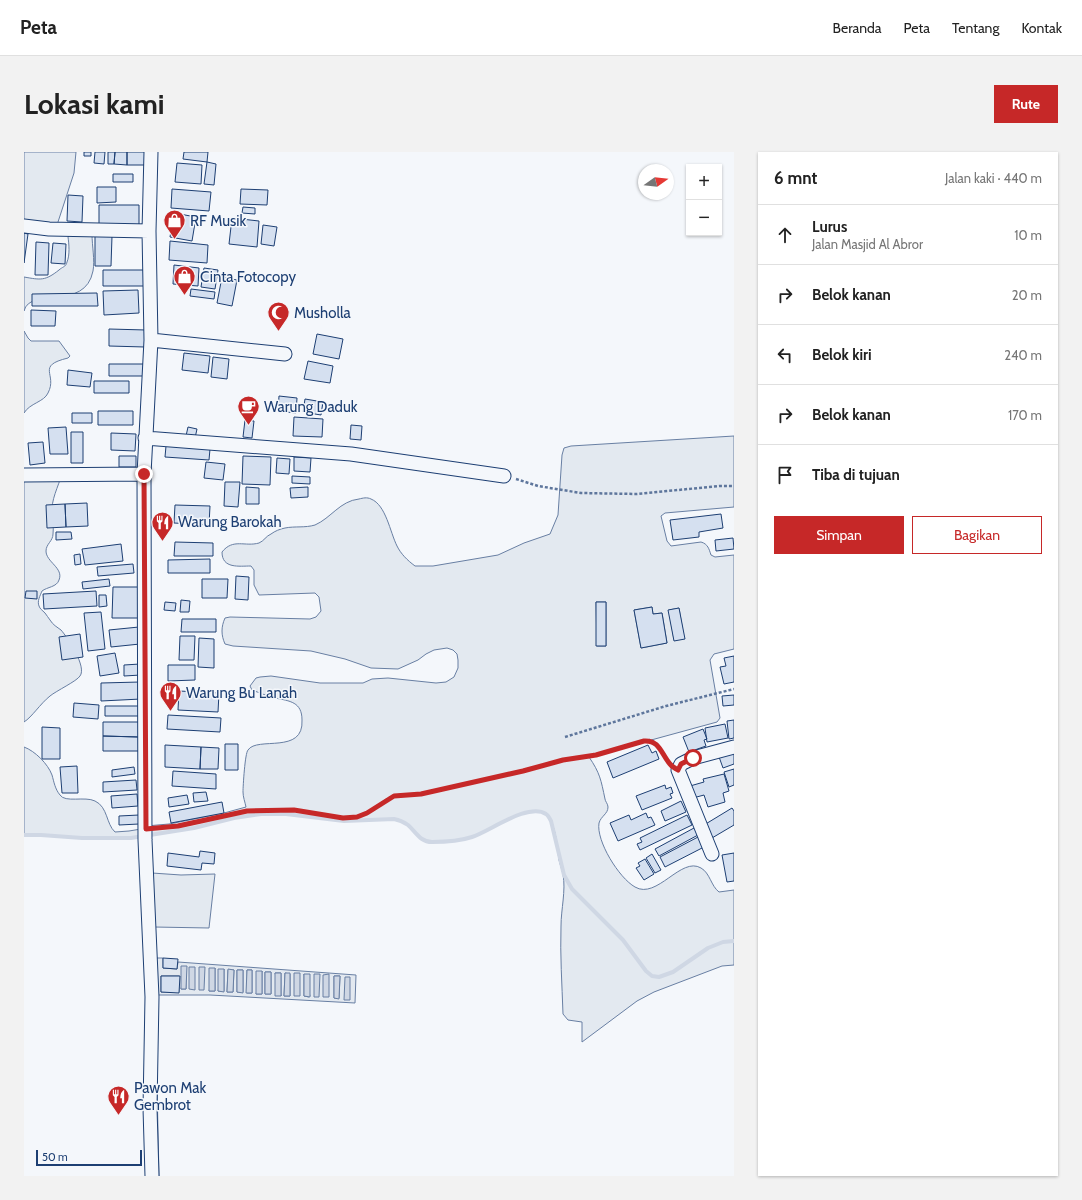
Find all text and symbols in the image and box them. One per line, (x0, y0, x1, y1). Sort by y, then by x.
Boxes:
text: Peta (20, 16, 57, 39)
text: Beranda (833, 19, 882, 37)
text: Peta (904, 19, 930, 37)
text: Tentang (952, 19, 999, 37)
text: Kontak (1021, 19, 1062, 37)
button: Rute (994, 85, 1058, 123)
text: Lokasi kami (24, 87, 164, 121)
north arrow (638, 164, 674, 200)
map controls (686, 164, 722, 236)
button: + (686, 164, 722, 200)
text: 6 mnt (774, 168, 817, 188)
text: Jalan kaki · 440 m (945, 170, 1042, 186)
button: − (686, 200, 722, 236)
shop icon: RF Musik (162, 208, 188, 241)
place label: RF Musik (190, 212, 247, 230)
text: Lurus (812, 218, 847, 236)
icon: ahead (774, 224, 796, 246)
text: 10 m (1014, 227, 1042, 243)
text: Jalan Masjid Al Abror (812, 236, 923, 252)
shop icon: Cinta Fotocopy (171, 264, 197, 297)
place label: Cinta Fotocopy (200, 268, 296, 286)
icon: right (774, 284, 796, 306)
text: Belok kanan (812, 286, 891, 304)
text: 20 m (1012, 287, 1042, 303)
mosque icon: Musholla (265, 300, 291, 333)
place label: Musholla (294, 304, 352, 322)
icon: left (774, 344, 796, 366)
text: Belok kiri (812, 346, 872, 364)
text: 240 m (1004, 347, 1042, 363)
cafe icon: Warung Daduk (236, 394, 262, 427)
place label: Warung Daduk (264, 398, 358, 416)
icon: right (774, 404, 796, 426)
text: Belok kanan (812, 406, 891, 424)
text: 170 m (1008, 407, 1042, 423)
icon: arrive (774, 464, 796, 486)
route end (135, 465, 153, 483)
text: Tiba di tujuan (812, 466, 900, 484)
restaurant icon: Warung Barokah (150, 509, 176, 542)
place label: Warung Barokah (178, 513, 282, 531)
button: Simpan (774, 516, 904, 554)
button: Bagikan (912, 516, 1042, 554)
restaurant icon: Warung Bu Lanah (157, 680, 183, 713)
place label: Warung Bu Lanah (186, 684, 297, 702)
route start (684, 749, 702, 767)
place label: Pawon Mak Gembrot (134, 1079, 206, 1114)
restaurant icon: Pawon Mak Gembrot (106, 1084, 132, 1117)
scale bar (36, 1148, 142, 1167)
text: 50 m (42, 1150, 68, 1164)

